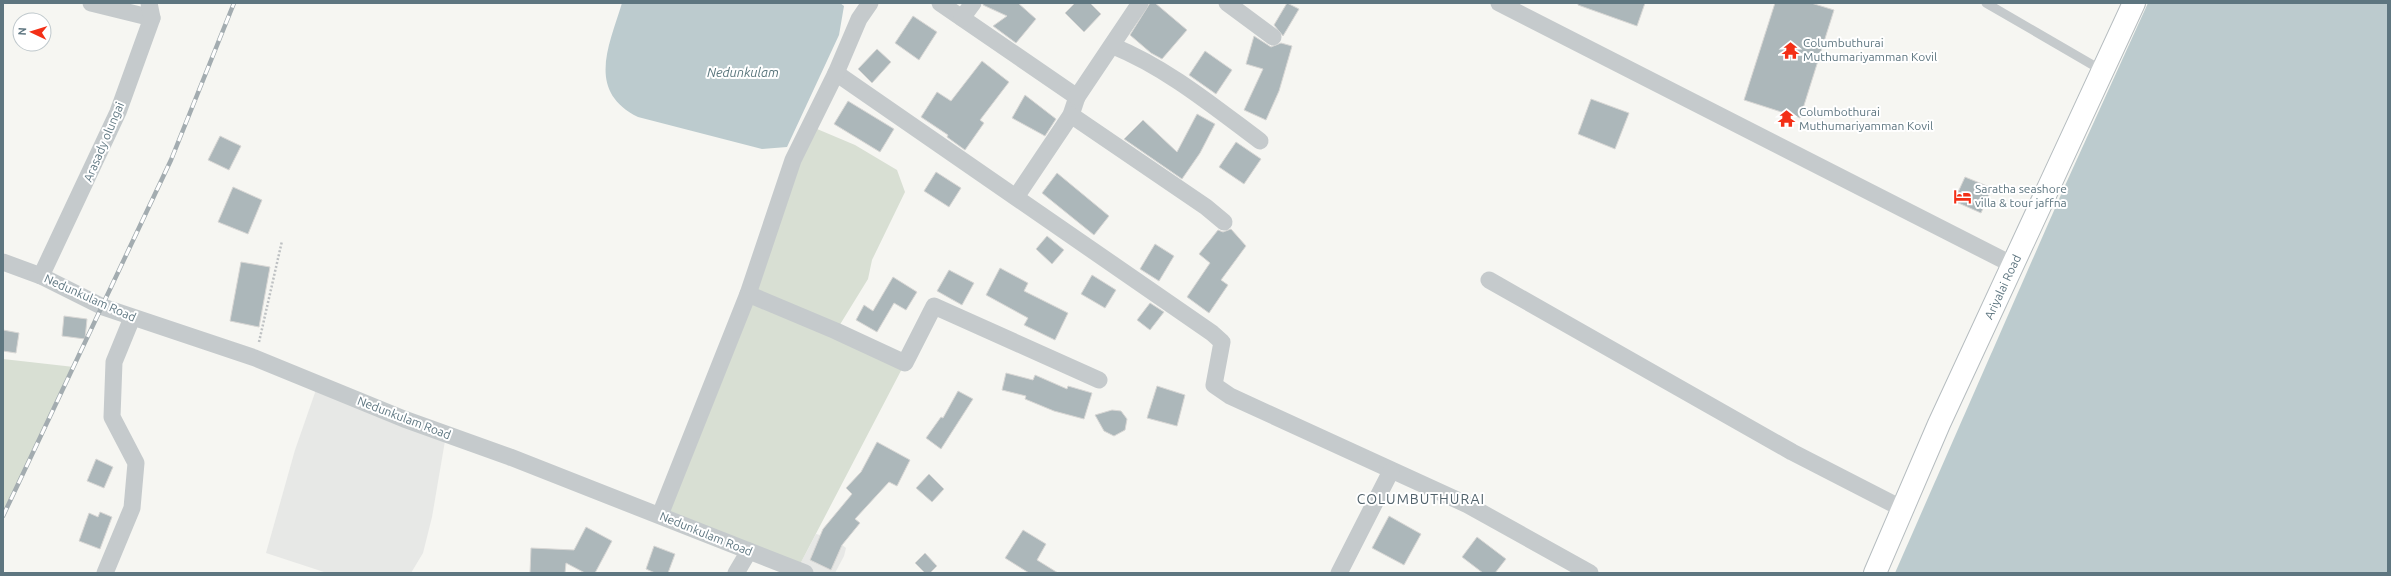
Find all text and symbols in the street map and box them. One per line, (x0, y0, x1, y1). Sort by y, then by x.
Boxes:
north arrow (12, 12, 52, 52)
text: N (16, 27, 28, 36)
place label: Columbuthurai Muthumariyamman Kovil (1803, 36, 1937, 63)
temple icon: Columbuthurai Muthumariyamman Kovil (1780, 40, 1800, 60)
water label: Nedunkulam (707, 65, 779, 79)
street label: Arasady olungai (81, 100, 126, 184)
place label: Columbothurai Muthumariyamman Kovil (1799, 105, 1933, 132)
temple icon: Columbothurai Muthumariyamman Kovil (1776, 109, 1796, 129)
place label: Saratha seashore villa & tour jaffna (1975, 182, 2067, 209)
hotel icon: Saratha seashore villa & tour jaffna (1952, 186, 1972, 206)
street label: Ariyalai Road (1982, 252, 2023, 321)
street label: Nedunkulam Road (42, 271, 138, 324)
street label: Nedunkulam Road (356, 394, 453, 441)
district label: COLUMBUTHURAI (1357, 491, 1485, 507)
street label: Nedunkulam Road (658, 509, 754, 558)

